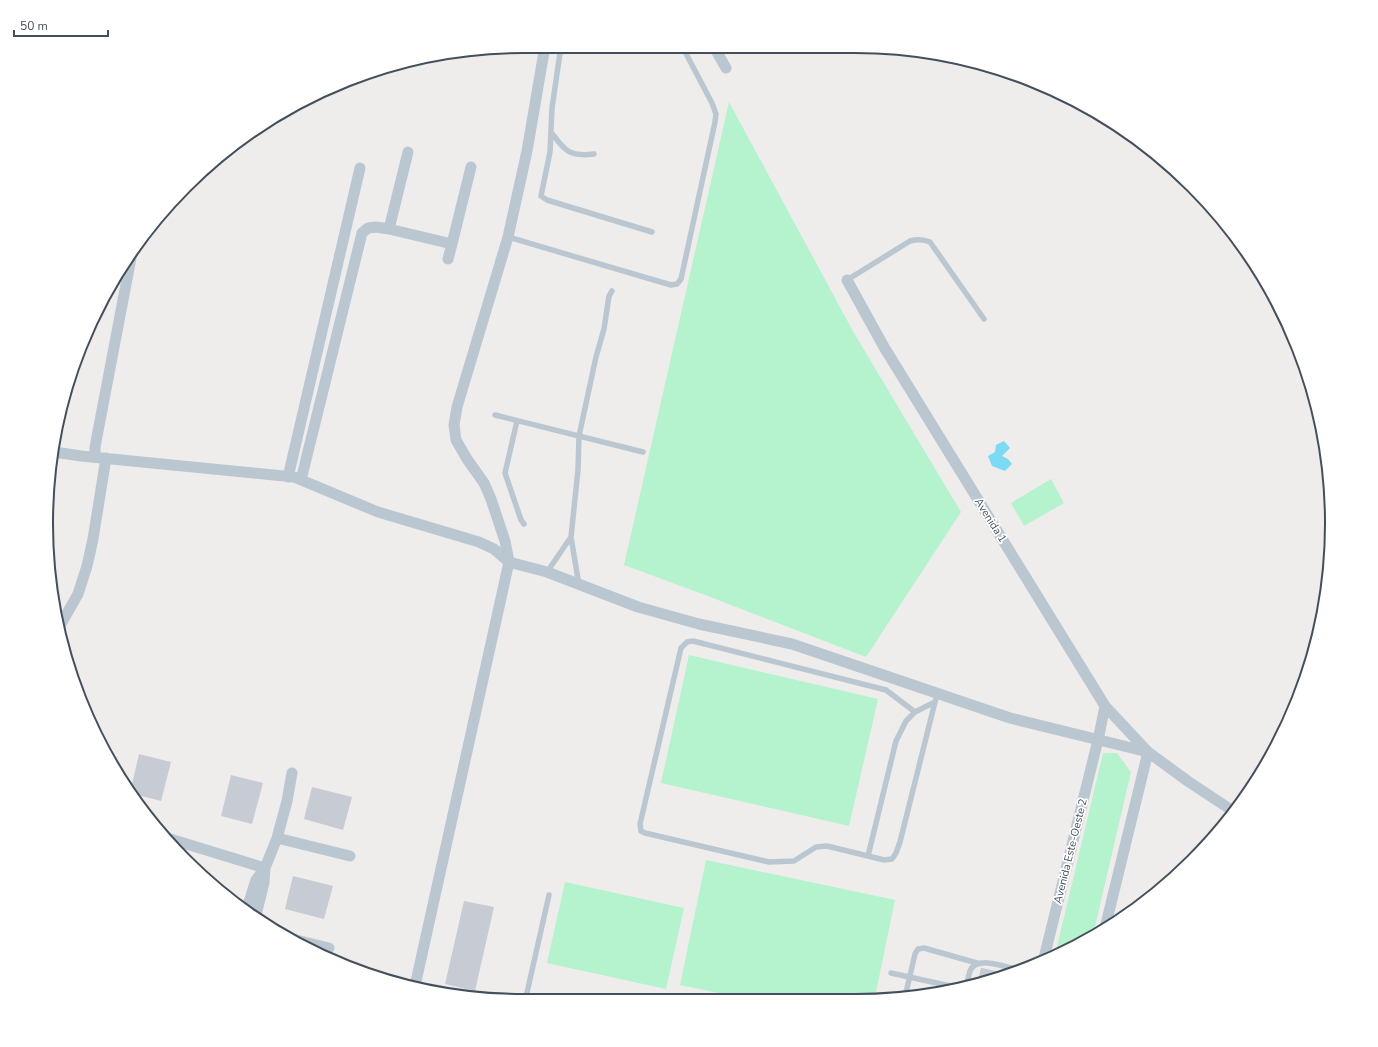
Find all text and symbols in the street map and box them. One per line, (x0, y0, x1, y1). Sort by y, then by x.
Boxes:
scale bar (14, 12, 108, 38)
text: 50 m (20, 18, 48, 34)
street label: Avenida 1 (971, 495, 1010, 545)
street label: Avenida Este-Oeste 2 (1050, 797, 1091, 905)

